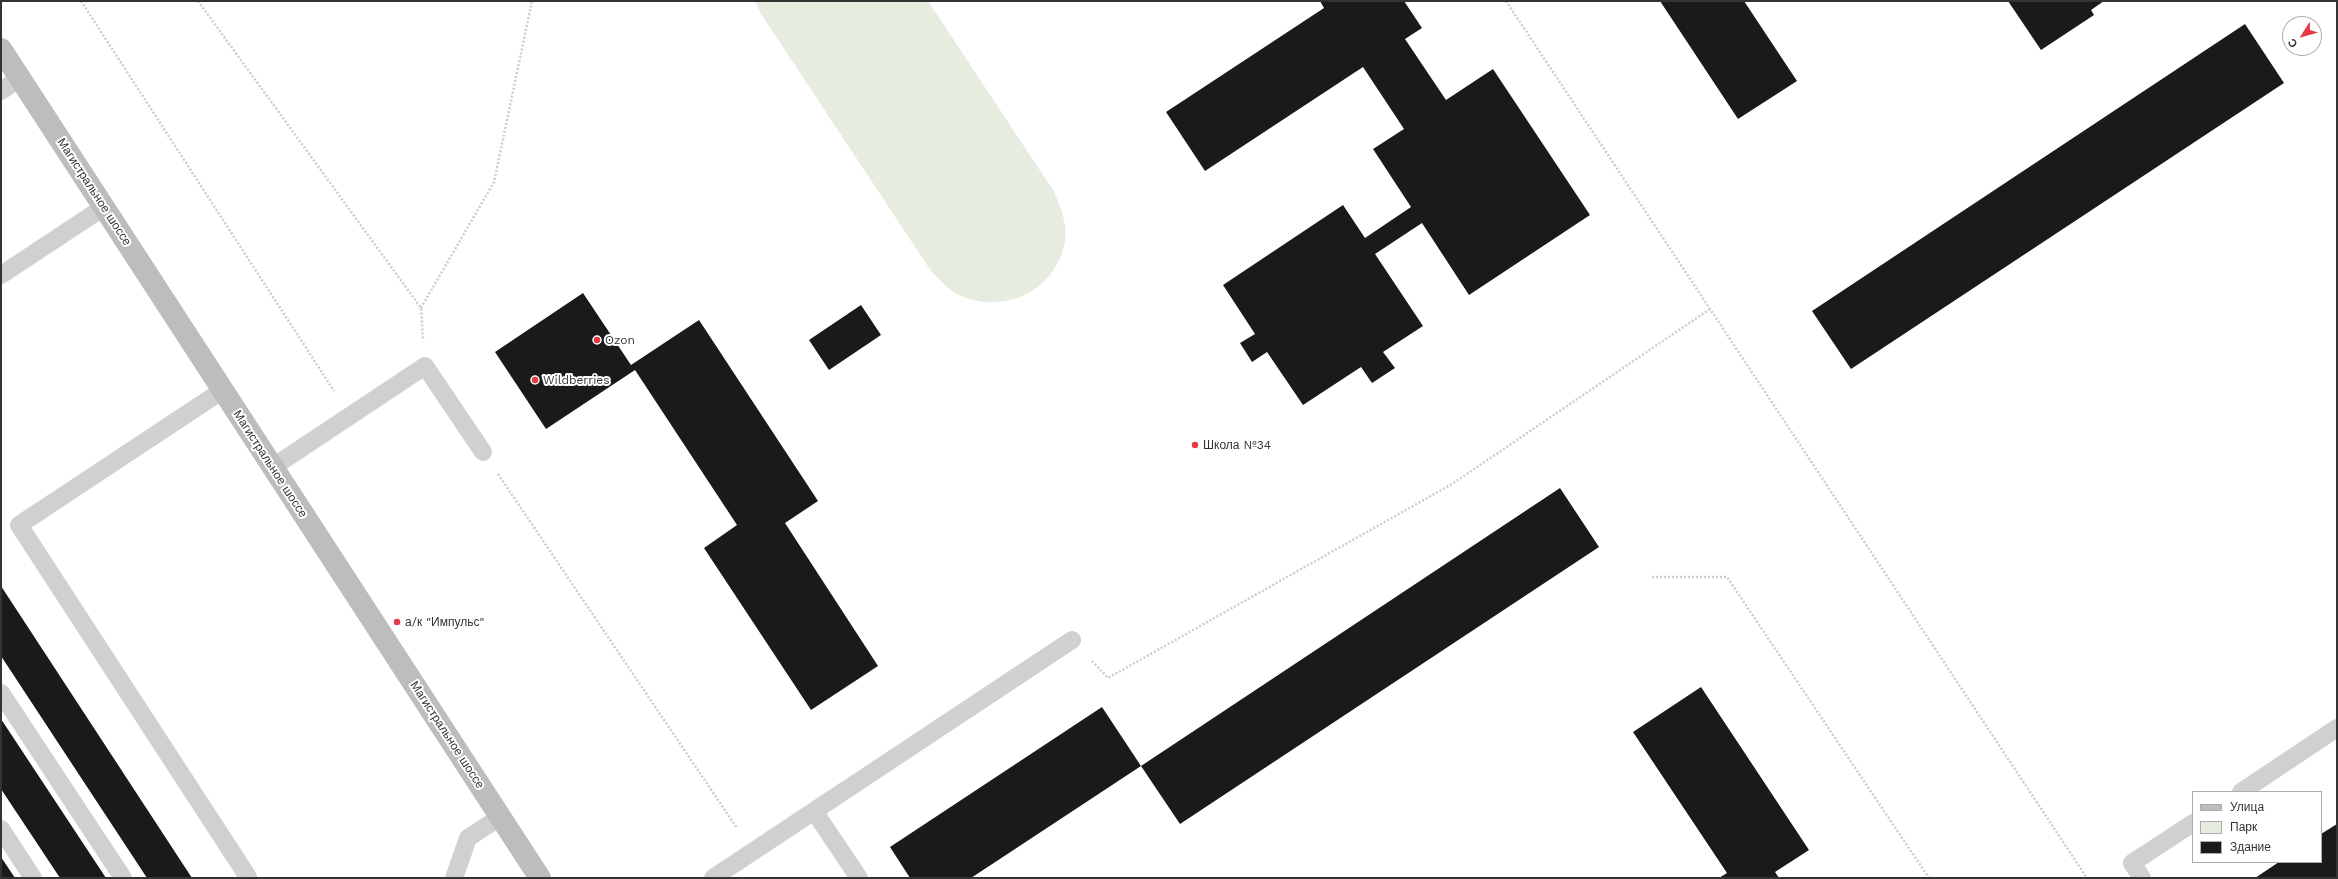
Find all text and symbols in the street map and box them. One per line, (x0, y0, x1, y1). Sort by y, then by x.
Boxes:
north arrow (2282, 16, 2322, 56)
text: С (2285, 36, 2300, 50)
street label: Магистральное шоссе (54, 136, 134, 248)
place label: Ozon (605, 333, 635, 347)
marker: Ozon (592, 335, 602, 345)
place label: Wildberries (543, 373, 610, 387)
marker: Wildberries (530, 375, 540, 385)
street label: Магистральное шоссе (230, 408, 310, 520)
place label: Школа №34 (1203, 438, 1271, 452)
marker: Школа №34 (1190, 440, 1200, 450)
place label: а/к "Импульс" (405, 615, 484, 629)
marker: а/к "Импульс" (392, 617, 402, 627)
street label: Магистральное шоссе (407, 679, 487, 791)
legend (2192, 791, 2322, 863)
text: Улица (2230, 800, 2264, 814)
text: Парк (2230, 820, 2257, 834)
text: Здание (2230, 840, 2271, 854)

